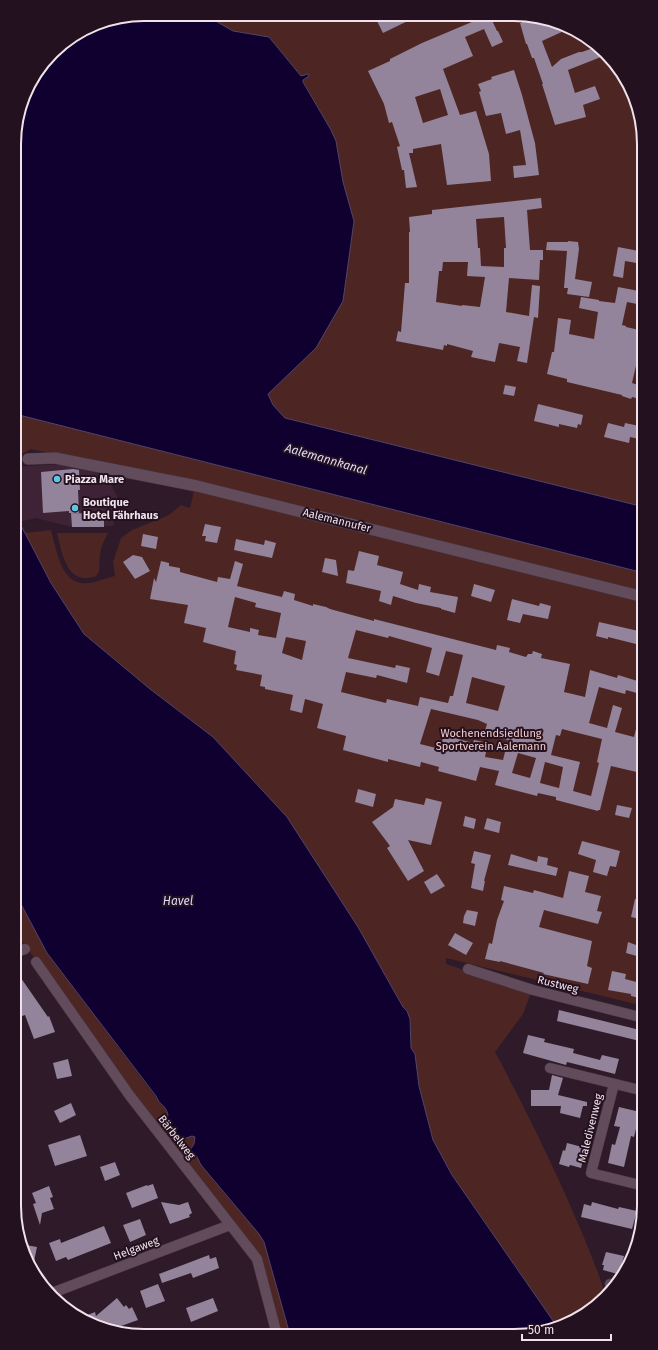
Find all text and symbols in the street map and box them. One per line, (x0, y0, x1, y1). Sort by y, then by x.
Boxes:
water label: Aalemannkanal (282, 440, 369, 477)
place label: Piazza Mare (65, 473, 124, 486)
marker: Piazza Mare (52, 474, 62, 484)
place label: Boutique Hotel Fährhaus (83, 496, 159, 522)
marker: Boutique Hotel Fährhaus (70, 503, 80, 513)
street label: Aalemannufer (301, 506, 373, 535)
park label: Wochenendsiedlung Sportverein Aalemann (436, 727, 546, 753)
water label: Havel (163, 894, 193, 908)
street label: Rustweg (536, 973, 580, 996)
street label: Maledivenweg (576, 1092, 605, 1164)
street label: Bärbelweg (155, 1113, 198, 1162)
street label: Helgaweg (112, 1234, 161, 1263)
scale bar (522, 1316, 611, 1342)
text: 50 m (528, 1323, 554, 1337)

